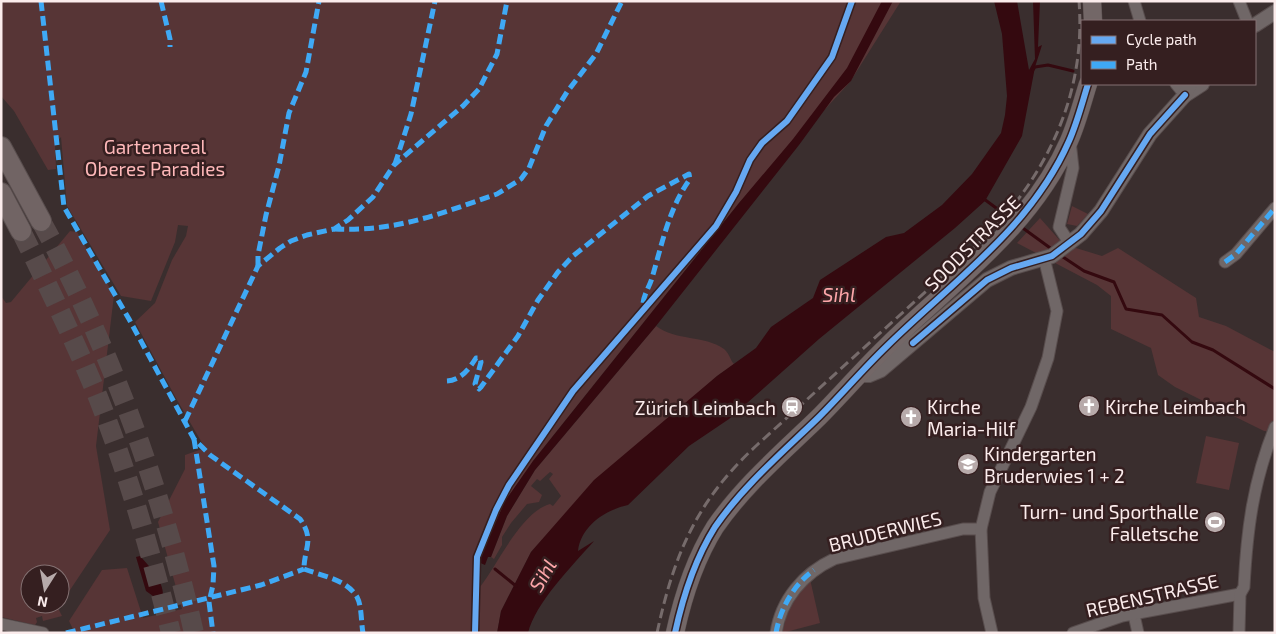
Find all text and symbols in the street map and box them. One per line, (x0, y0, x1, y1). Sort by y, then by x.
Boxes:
legend (1081, 20, 1256, 85)
text: Cycle path (1126, 30, 1197, 48)
text: Path (1126, 55, 1157, 73)
park label: Gartenareal Oberes Paradies (85, 135, 225, 180)
street label: SOODSTRASSE (919, 190, 1025, 296)
water label: Sihl (822, 282, 856, 306)
church icon: Kirche Leimbach (1077, 394, 1101, 418)
station icon: Zürich Leimbach (780, 395, 804, 419)
place label: Kirche Maria-Hilf (927, 395, 1016, 440)
place label: Kirche Leimbach (1105, 395, 1246, 418)
place label: Zürich Leimbach (635, 396, 776, 419)
church icon: Kirche Maria-Hilf (899, 405, 923, 429)
place label: Kindergarten Bruderwies 1 + 2 (984, 442, 1125, 487)
school or university icon: Kindergarten Bruderwies 1 + 2 (956, 452, 980, 476)
place label: Turn- und Sporthalle Falletsche (1020, 500, 1199, 545)
street label: BRUDERWIES (826, 506, 944, 556)
sports icon: Turn- und Sporthalle Falletsche (1203, 510, 1227, 534)
water label: Sihl (523, 554, 561, 596)
north arrow (20, 564, 70, 614)
street label: REBENSTRASSE (1083, 569, 1221, 621)
text: N (36, 593, 49, 612)

